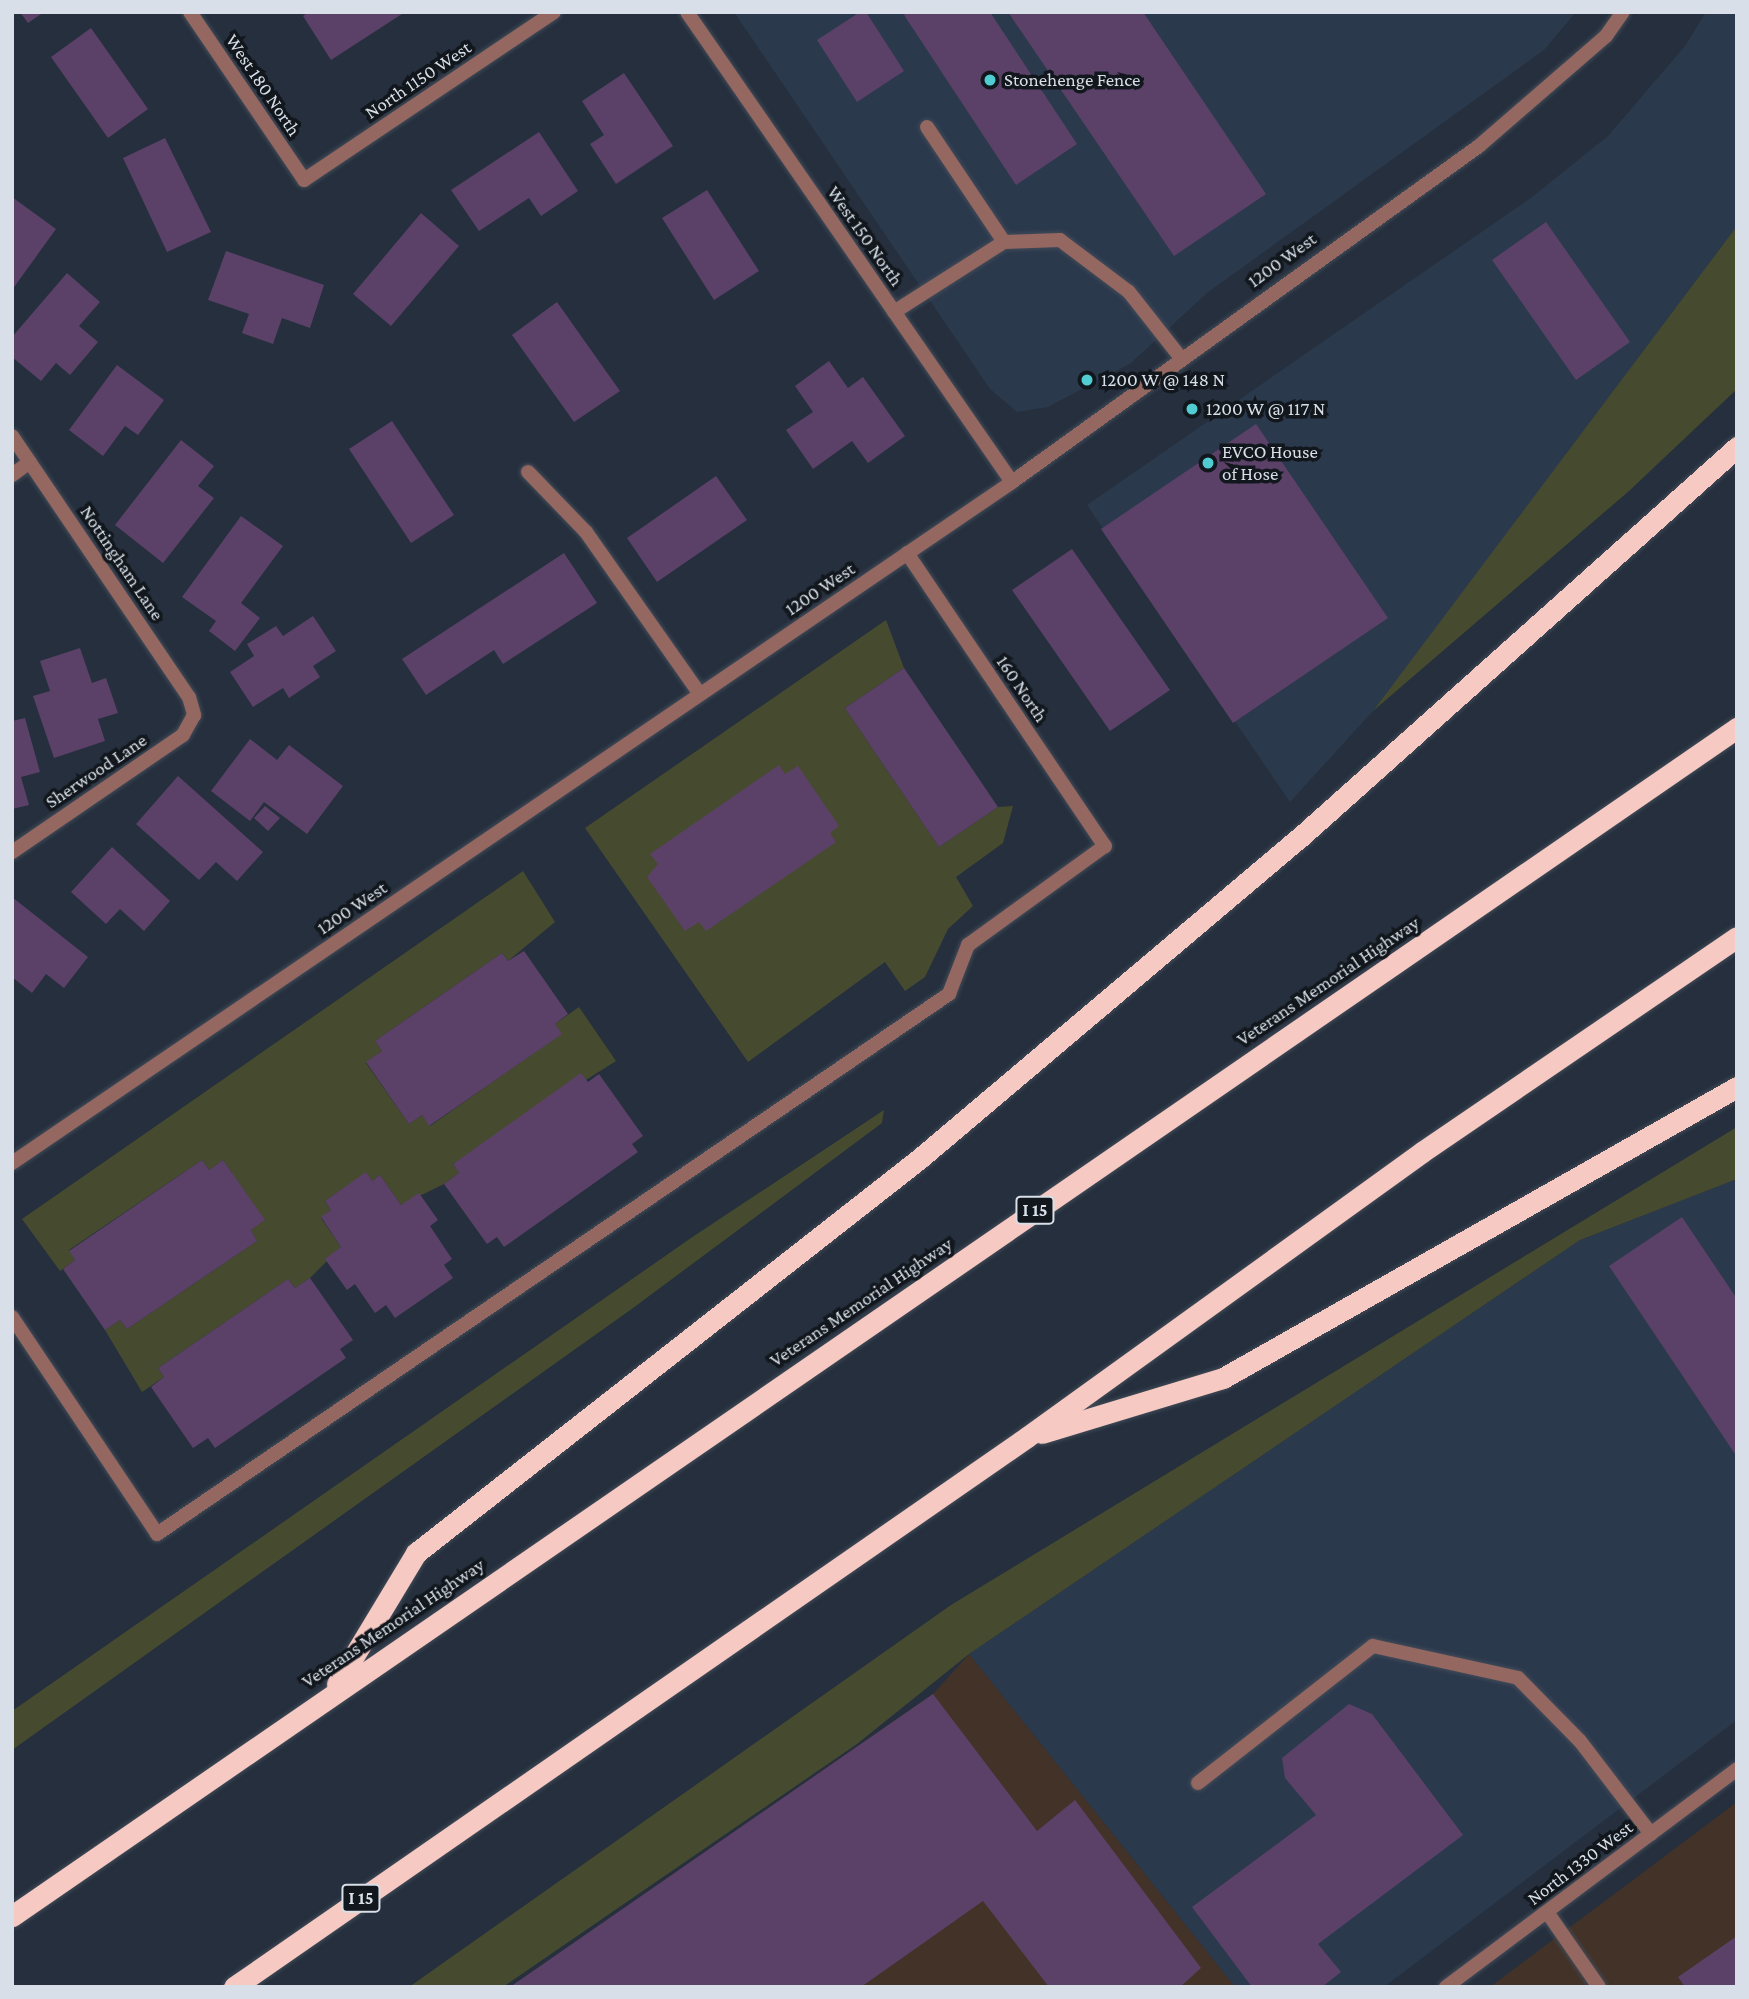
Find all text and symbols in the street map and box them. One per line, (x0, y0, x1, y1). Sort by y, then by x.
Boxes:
street label: West 180 North (221, 30, 305, 140)
street label: North 1150 West (361, 36, 475, 124)
place label: Stonehenge Fence (1004, 69, 1140, 91)
marker: Stonehenge Fence (982, 72, 998, 88)
street label: West 150 North (822, 182, 908, 290)
street label: 1200 West (1243, 228, 1321, 292)
place label: 1200 W @ 148 N (1101, 369, 1225, 391)
marker: 1200 W @ 148 N (1079, 372, 1095, 388)
place label: 1200 W @ 117 N (1206, 398, 1325, 420)
marker: 1200 W @ 117 N (1184, 401, 1200, 417)
place label: EVCO House of Hose (1222, 441, 1318, 485)
marker: EVCO House of Hose (1200, 455, 1216, 471)
street label: Nottingham Lane (75, 501, 169, 625)
street label: 1200 West (781, 557, 859, 621)
street label: 160 North (991, 651, 1053, 727)
street label: Sherwood Lane (41, 729, 151, 813)
street label: 1200 West (313, 876, 391, 940)
street label: Veterans Memorial Highway (1232, 911, 1424, 1051)
road number: I 15 (1014, 1196, 1056, 1224)
street label: Veterans Memorial Highway (765, 1232, 957, 1372)
street label: Veterans Memorial Highway (297, 1553, 489, 1693)
street label: North 1330 West (1523, 1816, 1637, 1910)
road number: I 15 (340, 1884, 382, 1912)

